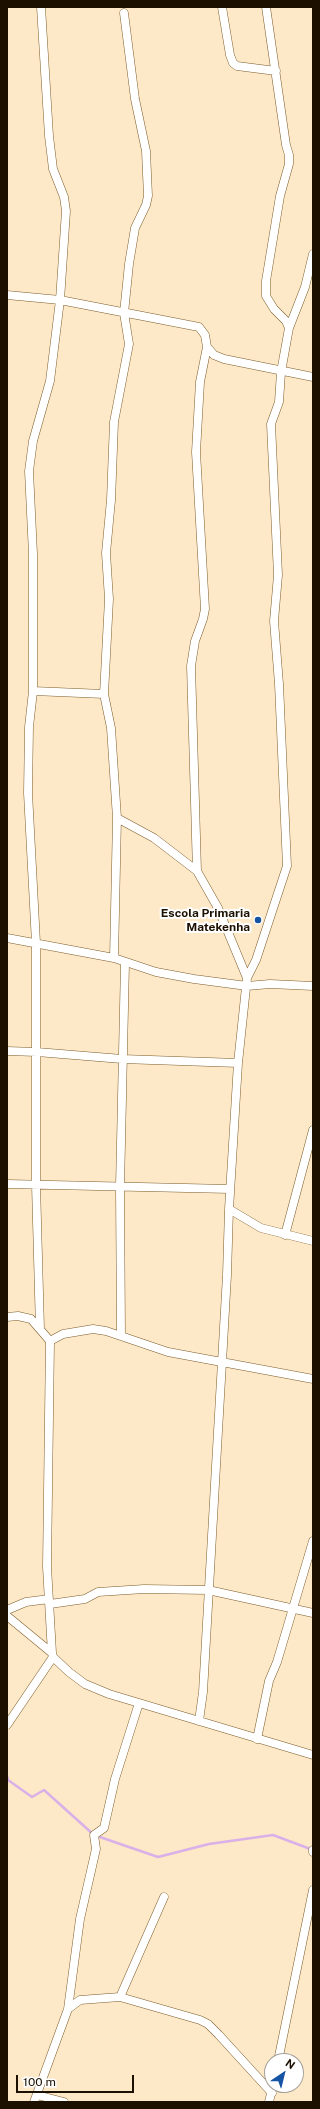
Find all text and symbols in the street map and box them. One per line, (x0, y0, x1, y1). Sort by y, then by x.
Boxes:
place label: Escola Primaria Matekenha (161, 906, 250, 934)
marker: Escola Primaria Matekenha (253, 915, 263, 925)
north arrow (264, 2053, 304, 2093)
text: N (283, 2057, 297, 2071)
scale bar (18, 2067, 136, 2093)
text: 100 m (23, 2075, 56, 2089)

